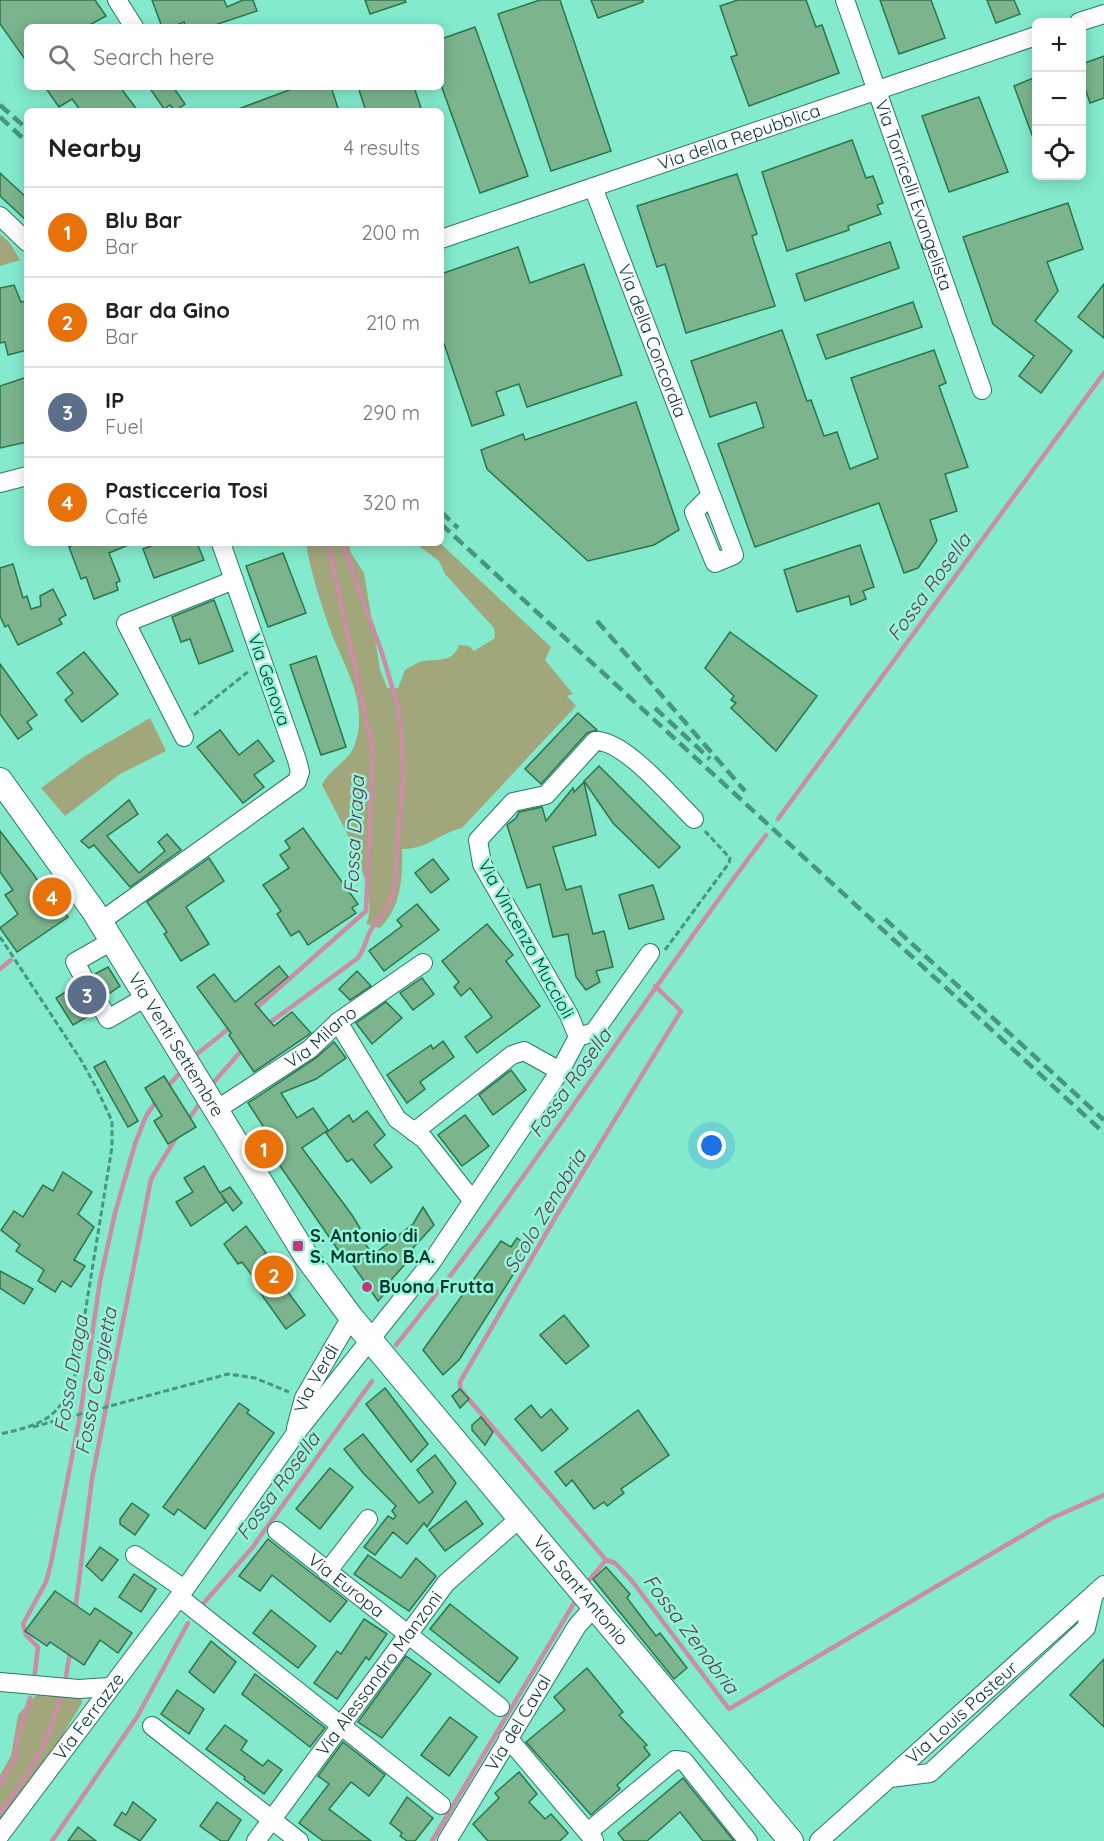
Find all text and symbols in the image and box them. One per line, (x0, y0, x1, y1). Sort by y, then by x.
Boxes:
map controls (1032, 18, 1086, 180)
button: + (1032, 18, 1086, 72)
search box (24, 24, 444, 90)
icon: search (45, 41, 78, 74)
text: Search here (93, 43, 214, 71)
button: − (1032, 72, 1086, 126)
street label: Via Torricelli Evangelista (870, 97, 958, 294)
street label: Via della Repubblica (655, 98, 823, 175)
button: locate (1032, 126, 1086, 180)
text: Nearby (48, 131, 142, 164)
text: 4 results (344, 135, 420, 160)
text: Blu Bar (105, 206, 182, 234)
text: 1 (64, 220, 71, 245)
text: 200 m (361, 220, 420, 245)
text: Bar (105, 234, 138, 259)
street label: Via della Concordia (613, 261, 692, 421)
text: Bar da Gino (105, 296, 230, 324)
text: 2 (62, 310, 73, 335)
text: 210 m (366, 310, 420, 335)
text: Bar (105, 324, 138, 349)
text: IP (105, 386, 124, 414)
text: 3 (62, 400, 73, 425)
text: 290 m (362, 400, 420, 425)
text: Fuel (105, 414, 143, 439)
text: Pasticceria Tosi (105, 476, 268, 504)
text: 4 (62, 490, 73, 515)
text: 320 m (363, 490, 420, 515)
text: Café (105, 504, 148, 529)
water label: Fossa Rosella (881, 526, 977, 645)
street label: Via Genova (243, 631, 296, 729)
water label: Fossa Draga (338, 773, 369, 895)
street label: Via Vincenzo Muccioli (473, 855, 580, 1022)
pin: 4 (32, 874, 72, 920)
street label: Via Venti Settembre (123, 968, 229, 1121)
pin: 3 (68, 972, 106, 1018)
street label: Via Milano (280, 1000, 361, 1073)
water label: Fossa Rosella (523, 1022, 617, 1142)
pin: 1 (244, 1126, 284, 1172)
your location (697, 1131, 726, 1160)
water label: Scolo Zenobria (498, 1143, 592, 1277)
place label: S. Antonio di S. Martino B.A. (310, 1224, 435, 1268)
marker: S. Antonio di S. Martino B.A. (291, 1239, 305, 1253)
pin: 2 (254, 1252, 294, 1298)
place label: Buona Frutta (379, 1275, 494, 1298)
marker: Buona Frutta (360, 1280, 374, 1294)
water label: Fossa Cengietta (69, 1303, 122, 1457)
water label: Fossa Draga (48, 1312, 93, 1434)
street label: Via Verdi (289, 1340, 344, 1415)
water label: Fossa Rosella (230, 1425, 326, 1544)
street label: Via Sant'Antonio (528, 1530, 634, 1650)
street label: Via Europa (303, 1548, 389, 1622)
water label: Fossa Zenobria (638, 1569, 746, 1700)
street label: Via Alessandro Manzoni (311, 1586, 447, 1760)
street label: Via Louis Pasteur (901, 1656, 1022, 1769)
street label: Via Ferrazze (48, 1668, 129, 1765)
street label: Via del Caval (480, 1670, 556, 1775)

